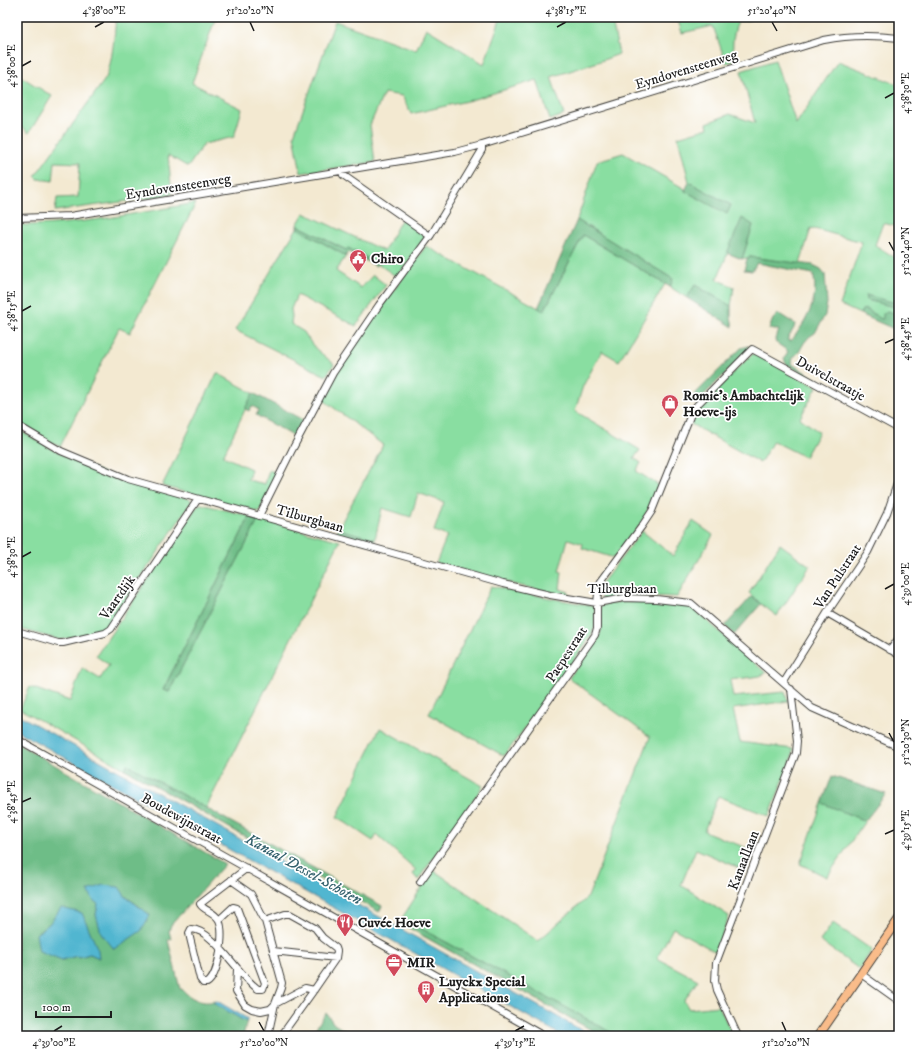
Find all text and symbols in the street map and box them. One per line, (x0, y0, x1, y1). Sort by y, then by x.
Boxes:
text: 4°38'00"E (82, 5, 126, 17)
text: 51°20'20"N (226, 5, 274, 17)
text: 4°38'15"E (546, 5, 586, 17)
text: 51°20'40"N (747, 5, 797, 17)
text: 4°38'00"E (6, 44, 18, 88)
street label: Eyndovensteenweg (633, 46, 740, 94)
text: 4°38'30"E (900, 72, 912, 114)
street label: Eyndovensteenweg (124, 170, 232, 204)
text: 51°20'40"N (900, 226, 912, 276)
public building icon: Chiro (348, 248, 368, 273)
place label: Chiro (371, 250, 403, 268)
text: 4°38'15"E (6, 291, 18, 331)
text: 4°38'45"E (900, 318, 912, 360)
street label: Duivelstraatje (793, 352, 869, 405)
place label: Romie's Ambachtelijk Hoeve-ijs (683, 387, 805, 421)
shop icon: Romie's Ambachtelijk Hoeve-ijs (660, 393, 680, 418)
street label: Tilburgbaan (274, 501, 346, 537)
text: 4°38'30"E (6, 536, 18, 578)
street label: Van Pulstraat (810, 540, 866, 613)
text: 4°39'00"E (900, 562, 912, 606)
street label: Vaartdijk (95, 572, 140, 624)
street label: Tilburgbaan (587, 580, 657, 598)
street label: Paepestraat (542, 623, 592, 686)
text: 51°20'30"N (900, 719, 912, 765)
text: 4°38'45"E (6, 781, 18, 823)
street label: Boudewijnstraat (138, 789, 225, 849)
text: 4°39'15"E (900, 810, 912, 850)
street label: Kanaallaan (724, 827, 764, 893)
water label: Kanaal Dessel-Schoten (241, 829, 366, 909)
restaurant icon: Cuvée Hoeve (335, 912, 355, 937)
place label: Cuvée Hoeve (358, 914, 431, 932)
office icon: MIR (384, 952, 404, 977)
place label: MIR (407, 954, 436, 972)
place label: Luyckx Special Applications (438, 973, 526, 1007)
building icon: Luyckx Special Applications (416, 979, 436, 1004)
scale bar (36, 993, 111, 1019)
text: 100 m (42, 1000, 71, 1015)
text: 4°39'00"E (32, 1037, 76, 1049)
text: 51°20'00"N (240, 1037, 288, 1049)
text: 4°39'15"E (495, 1037, 535, 1049)
text: 51°20'20"N (762, 1037, 810, 1049)

